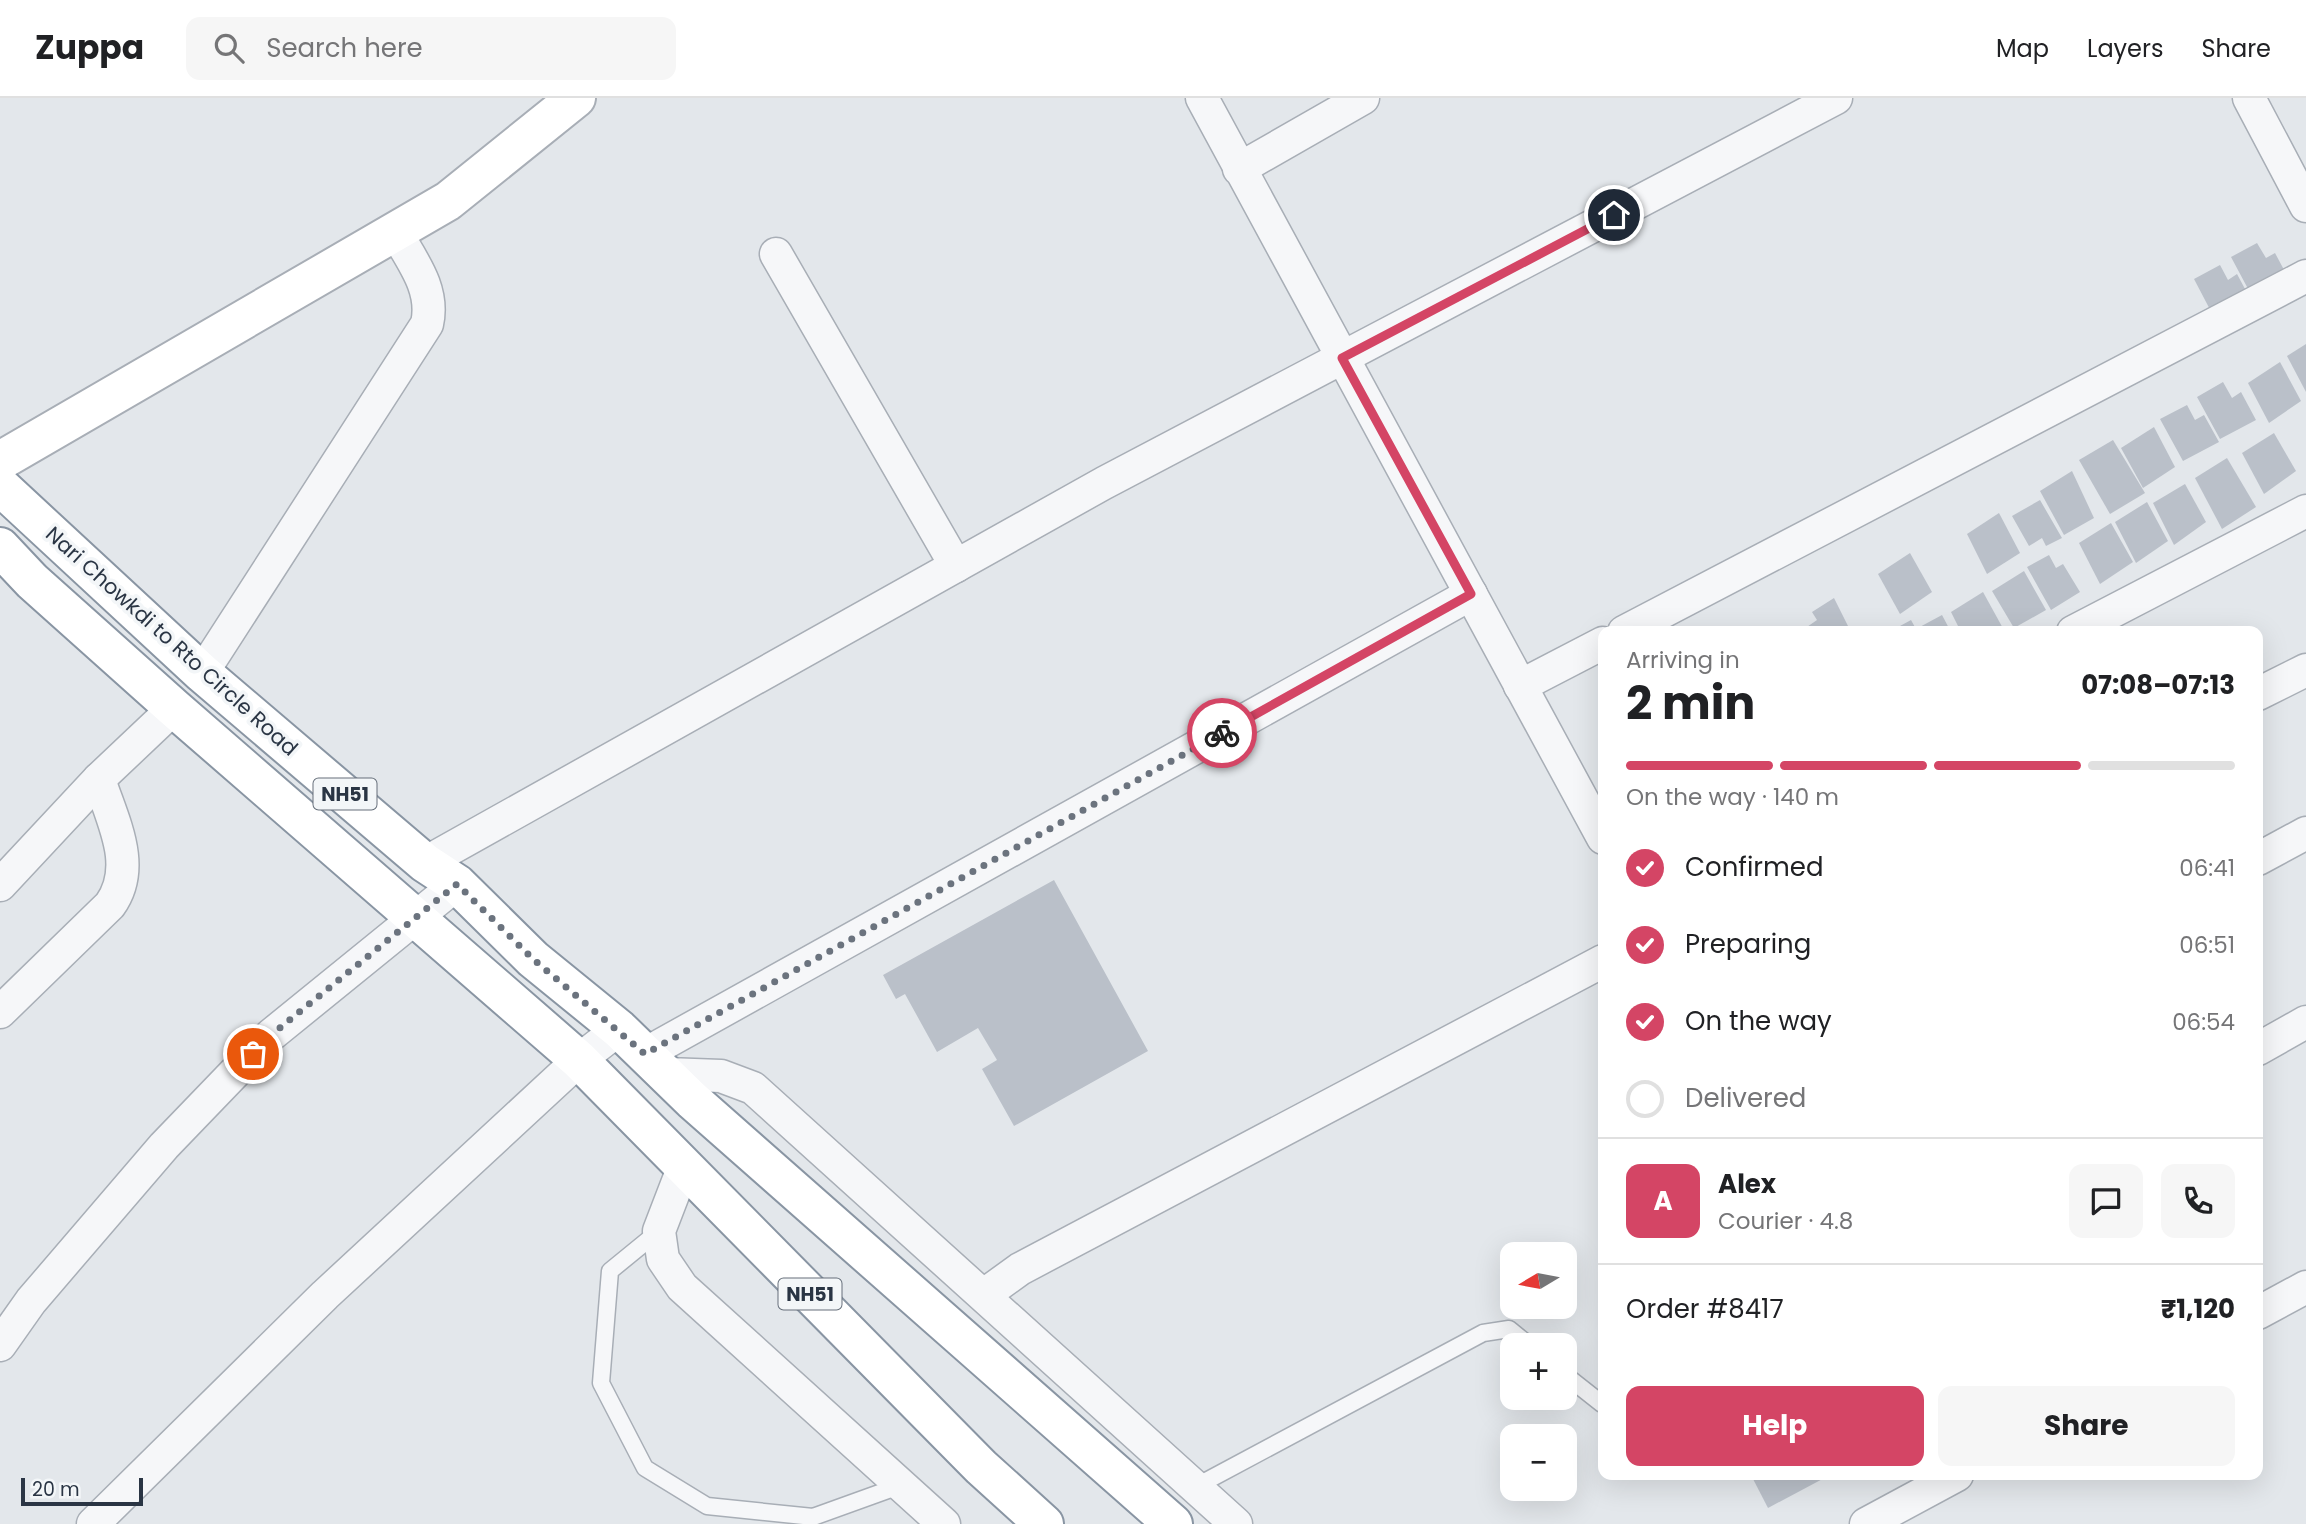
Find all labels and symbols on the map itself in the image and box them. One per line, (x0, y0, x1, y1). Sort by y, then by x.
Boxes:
pin (1584, 185, 1644, 245)
street label: Nari Chowkdi to Rto Circle Road (40, 520, 304, 762)
courier (1187, 698, 1257, 768)
road number: NH51 (314, 778, 376, 810)
pin (223, 1024, 283, 1084)
north arrow (1500, 1242, 1577, 1320)
road number: NH51 (778, 1278, 842, 1310)
scale bar (21, 1475, 144, 1507)

